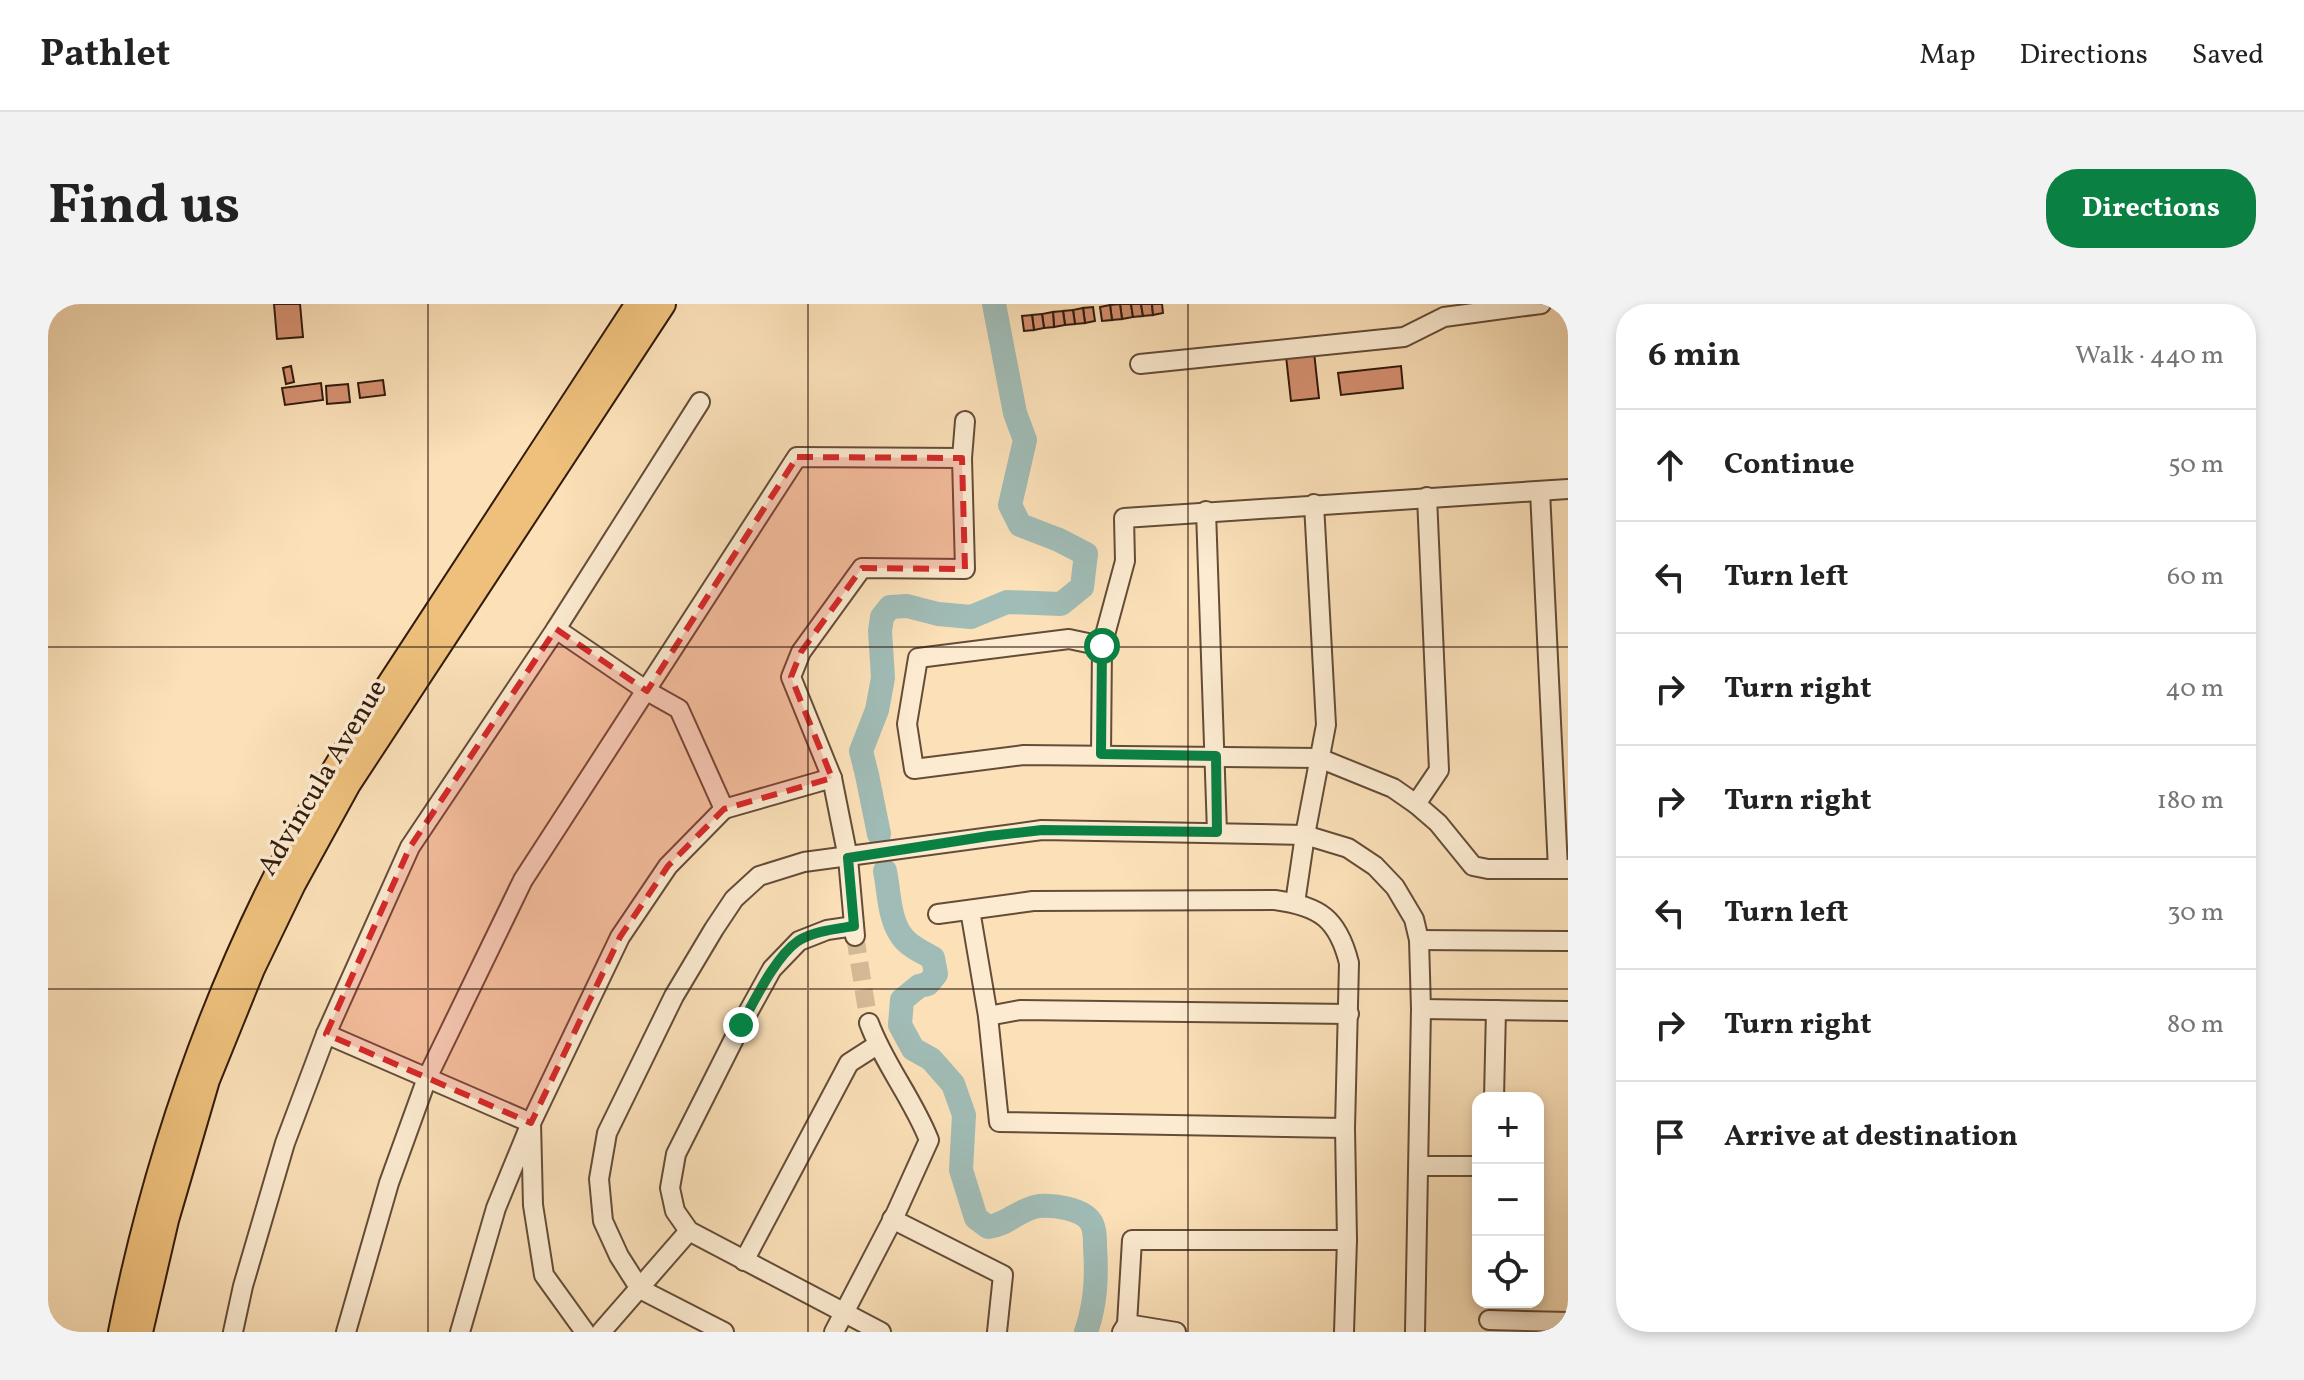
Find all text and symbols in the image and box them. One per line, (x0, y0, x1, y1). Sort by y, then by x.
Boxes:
text: Pathlet (40, 29, 170, 82)
text: Map (1920, 36, 1976, 75)
text: Directions (2020, 36, 2148, 75)
text: Saved (2192, 36, 2264, 75)
text: Find us (48, 169, 240, 247)
button: Directions (2046, 169, 2256, 248)
text: 6 min (1648, 333, 1741, 380)
text: Walk · 440 m (2075, 338, 2224, 374)
icon: ahead (1648, 443, 1692, 487)
text: Continue (1724, 444, 1855, 486)
text: 50 m (2168, 447, 2224, 483)
icon: left (1648, 555, 1692, 599)
text: Turn left (1724, 556, 1848, 598)
text: 60 m (2167, 559, 2224, 595)
route start (1084, 628, 1120, 664)
icon: right (1648, 667, 1692, 711)
text: Turn right (1724, 668, 1872, 710)
text: 40 m (2165, 671, 2224, 707)
street label: Advincula Avenue (249, 673, 397, 883)
icon: right (1648, 779, 1692, 823)
text: Turn right (1724, 780, 1872, 822)
text: 180 m (2157, 783, 2224, 819)
icon: left (1648, 891, 1692, 935)
text: Turn left (1724, 892, 1848, 934)
text: 30 m (2167, 895, 2224, 931)
icon: right (1648, 1003, 1692, 1047)
text: Turn right (1724, 1004, 1872, 1046)
route end (723, 1007, 759, 1043)
text: 80 m (2167, 1007, 2224, 1043)
map controls (1472, 1092, 1544, 1308)
button: + (1472, 1092, 1544, 1164)
icon: arrive (1648, 1115, 1692, 1159)
text: Arrive at destination (1724, 1116, 2018, 1158)
button: − (1472, 1164, 1544, 1236)
button: locate (1472, 1236, 1544, 1308)

